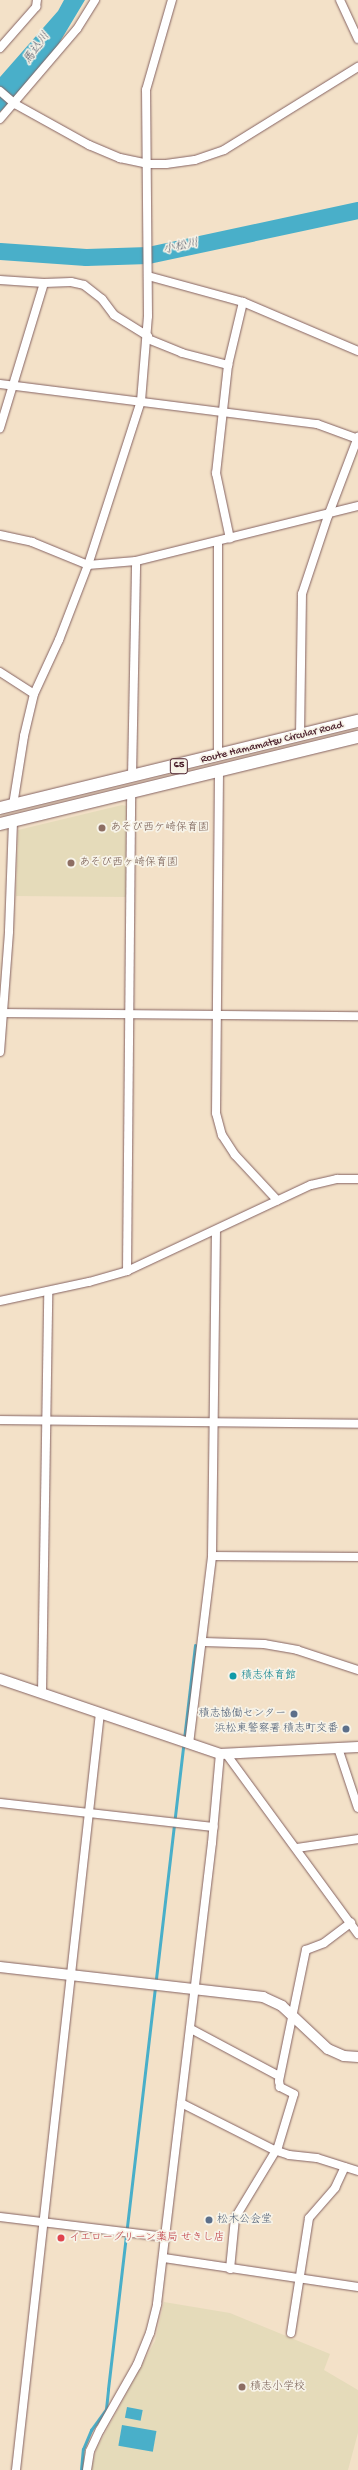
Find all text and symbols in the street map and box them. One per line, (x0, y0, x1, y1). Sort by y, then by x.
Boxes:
water label: 馬込川 (22, 30, 54, 68)
water label: 小松川 (162, 237, 200, 259)
street label: Route Hamamatsu Circular Road (200, 719, 344, 767)
road number: 65 (169, 758, 189, 774)
place label: あそび西ケ崎保育園 (110, 821, 209, 835)
marker: あそび西ケ崎保育園 (97, 823, 107, 833)
place label: あそび西ヶ崎保育園 (79, 856, 178, 870)
marker: あそび西ヶ崎保育園 (66, 858, 76, 868)
place label: 積志体育館 (241, 1669, 296, 1683)
marker: 積志体育館 (228, 1671, 238, 1681)
place label: 積志協働センター (198, 1707, 286, 1721)
marker: 積志協働センター (289, 1709, 299, 1719)
place label: 浜松東警察署 積志町交番 (214, 1722, 338, 1736)
marker: 浜松東警察署 積志町交番 (341, 1724, 351, 1734)
place label: 松木公会堂 (217, 2213, 272, 2227)
marker: 松木公会堂 (204, 2215, 214, 2225)
place label: イエローグリーン薬局 せきし店 (69, 2231, 226, 2245)
marker: イエローグリーン薬局 せきし店 (56, 2233, 66, 2243)
place label: 積志小学校 (250, 2380, 305, 2394)
marker: 積志小学校 (237, 2382, 247, 2392)

